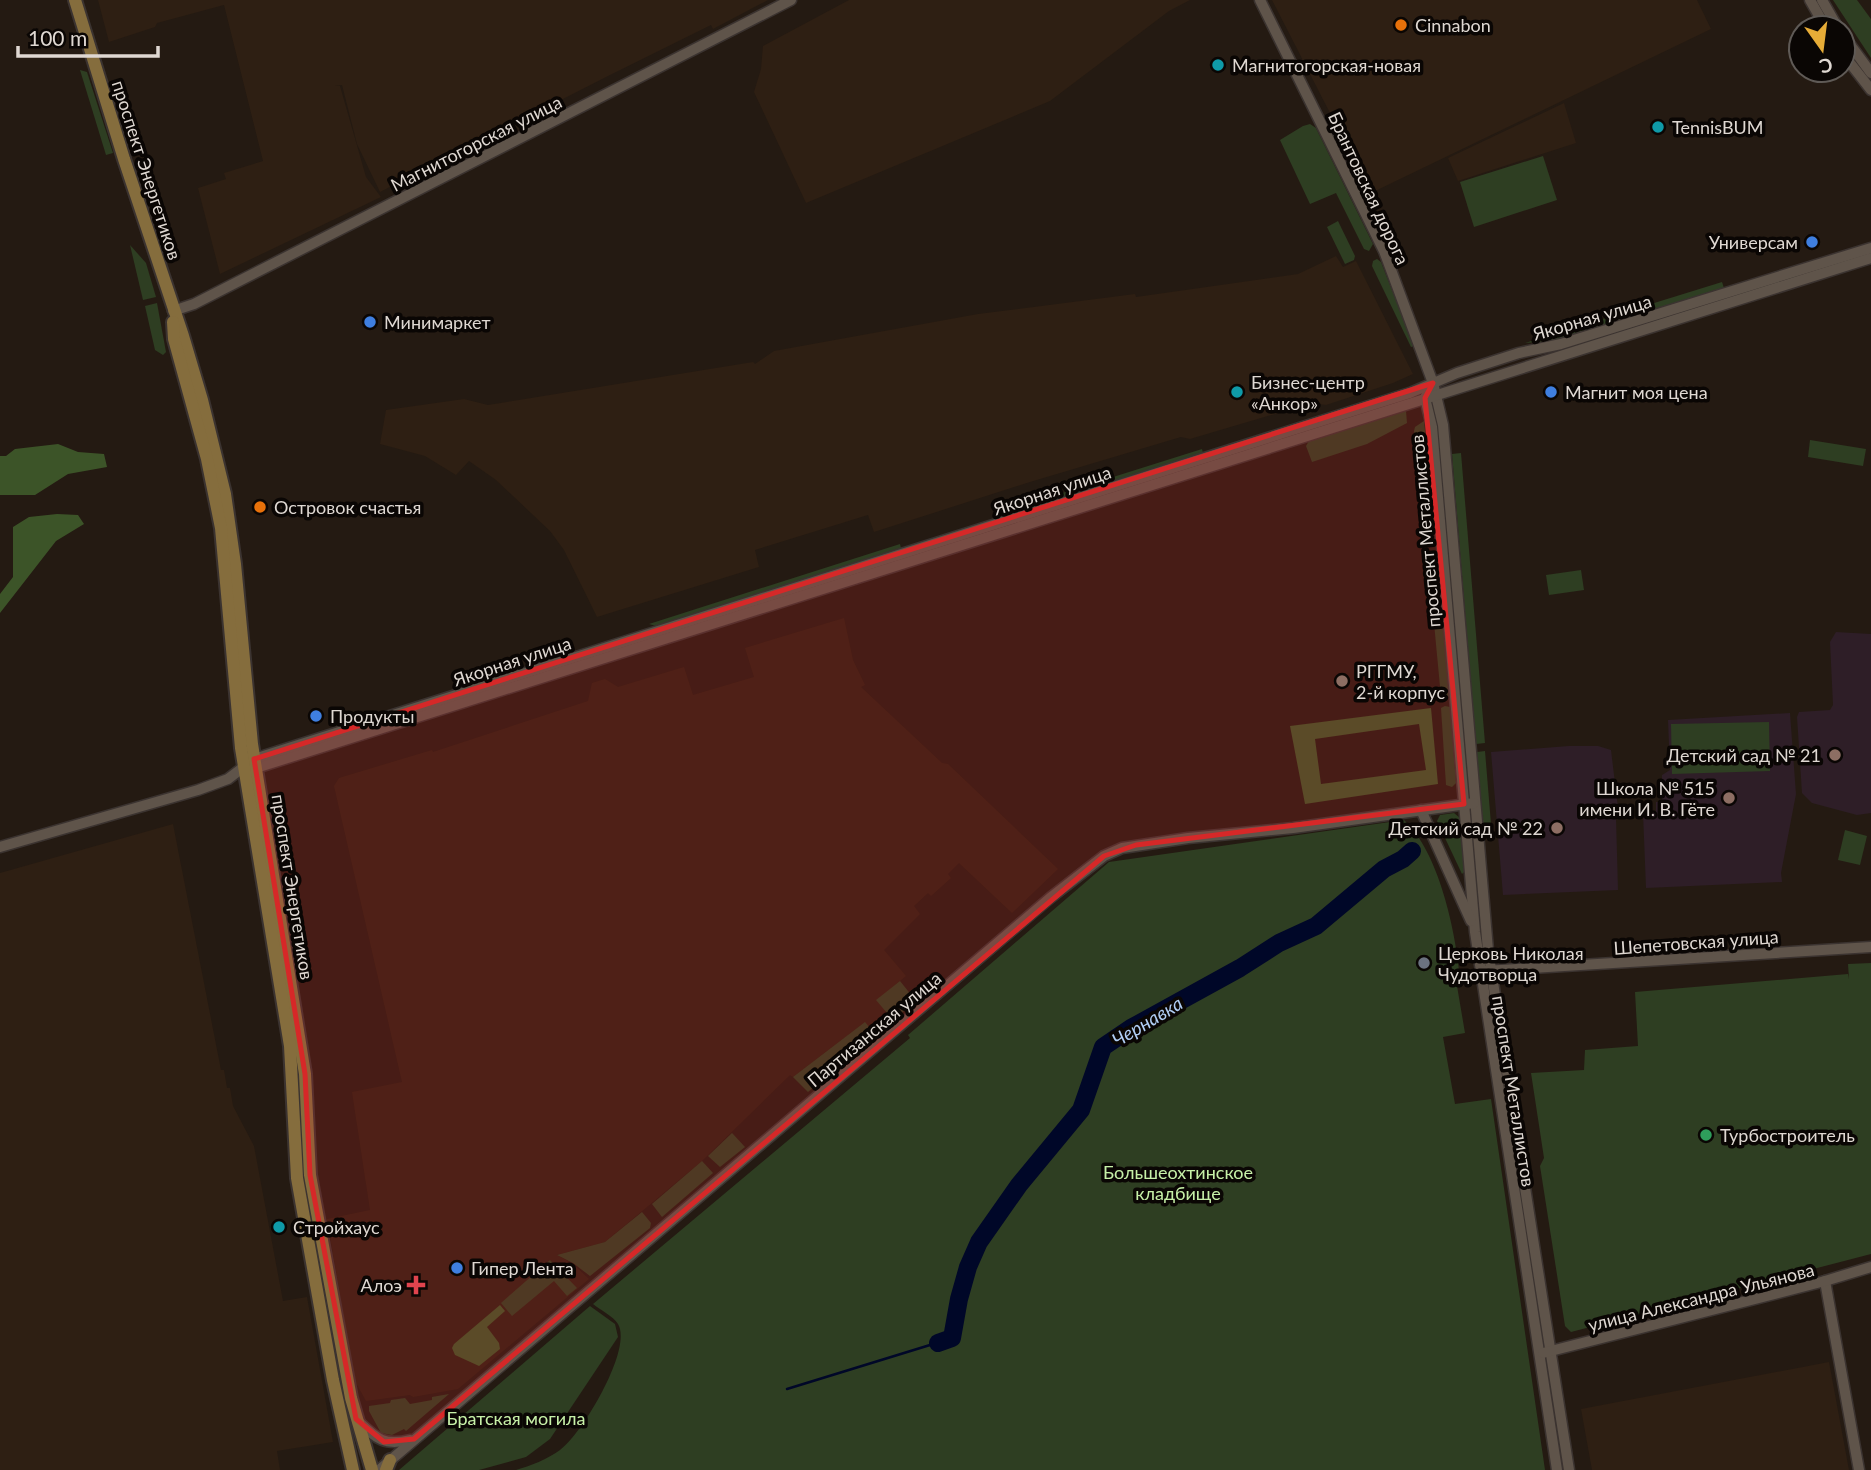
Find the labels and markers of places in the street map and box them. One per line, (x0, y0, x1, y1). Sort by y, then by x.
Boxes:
place label: Cinnabon (1415, 14, 1491, 36)
marker: Cinnabon (1393, 17, 1409, 33)
place label: Магнитогорская-новая (1232, 54, 1421, 76)
marker: Магнитогорская-новая (1210, 57, 1226, 73)
place label: TennisBUM (1672, 116, 1763, 138)
marker: TennisBUM (1650, 119, 1666, 135)
place label: Универсам (1709, 231, 1798, 253)
marker: Универсам (1804, 234, 1820, 250)
place label: Минимаркет (384, 311, 491, 333)
marker: Минимаркет (362, 314, 378, 330)
place label: Бизнес-центр «Анкор» (1251, 371, 1365, 414)
place label: Магнит моя цена (1565, 381, 1708, 403)
marker: Бизнес-центр «Анкор» (1229, 384, 1245, 400)
marker: Магнит моя цена (1543, 384, 1559, 400)
place label: Островок счастья (274, 496, 421, 518)
marker: Островок счастья (252, 499, 268, 515)
place label: РГГМУ, 2-й корпус (1356, 660, 1445, 703)
marker: РГГМУ, 2-й корпус (1334, 673, 1350, 689)
place label: Продукты (330, 705, 414, 727)
marker: Продукты (308, 708, 324, 724)
place label: Детский сад № 21 (1666, 744, 1821, 766)
marker: Детский сад № 21 (1827, 747, 1843, 763)
place label: Школа № 515 имени И. В. Гёте (1579, 777, 1715, 820)
marker: Школа № 515 имени И. В. Гёте (1721, 790, 1737, 806)
place label: Детский сад № 22 (1388, 817, 1543, 839)
marker: Детский сад № 22 (1549, 820, 1565, 836)
place label: Церковь Николая Чудотворца (1438, 942, 1584, 985)
marker: Церковь Николая Чудотворца (1416, 955, 1432, 971)
place label: Турбостроитель (1720, 1124, 1855, 1146)
marker: Турбостроитель (1698, 1127, 1714, 1143)
place label: Стройхаус (293, 1216, 380, 1238)
marker: Стройхаус (271, 1219, 287, 1235)
place label: Гипер Лента (471, 1257, 574, 1279)
marker: Гипер Лента (449, 1260, 465, 1276)
place label: Алоэ (360, 1274, 402, 1296)
marker: Алоэ (408, 1277, 424, 1293)

